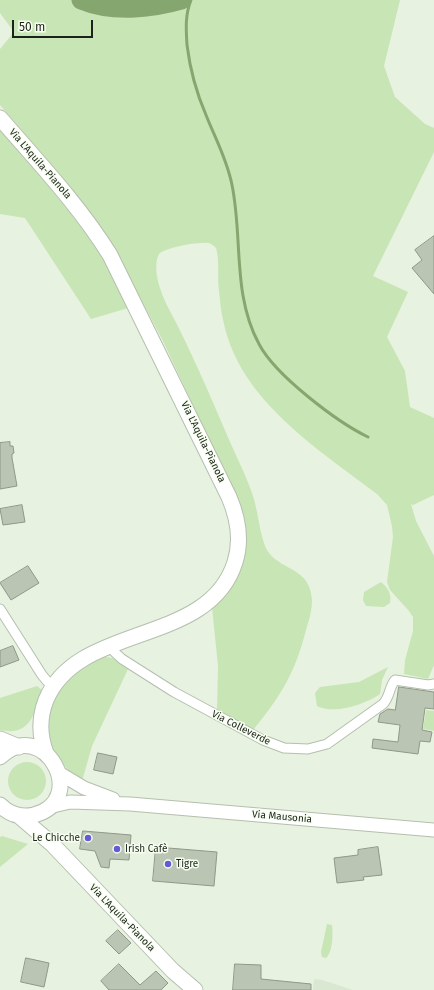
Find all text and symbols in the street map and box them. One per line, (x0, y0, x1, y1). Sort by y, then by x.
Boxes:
scale bar (14, 12, 95, 38)
text: 50 m (19, 20, 45, 34)
street label: Via L'Aquila-Pianola (6, 126, 74, 202)
street label: Via L'Aquila-Pianola (178, 399, 228, 485)
street label: Via Colleverde (210, 708, 272, 748)
street label: Via Mausonia (252, 808, 312, 826)
place label: Le Chicche (32, 832, 80, 844)
marker: Le Chicche (83, 833, 93, 843)
place label: Irish Cafè (125, 843, 167, 855)
marker: Irish Cafè (112, 844, 122, 854)
place label: Tigre (176, 858, 198, 870)
marker: Tigre (163, 859, 173, 869)
street label: Via L'Aquila-Pianola (87, 882, 157, 954)

